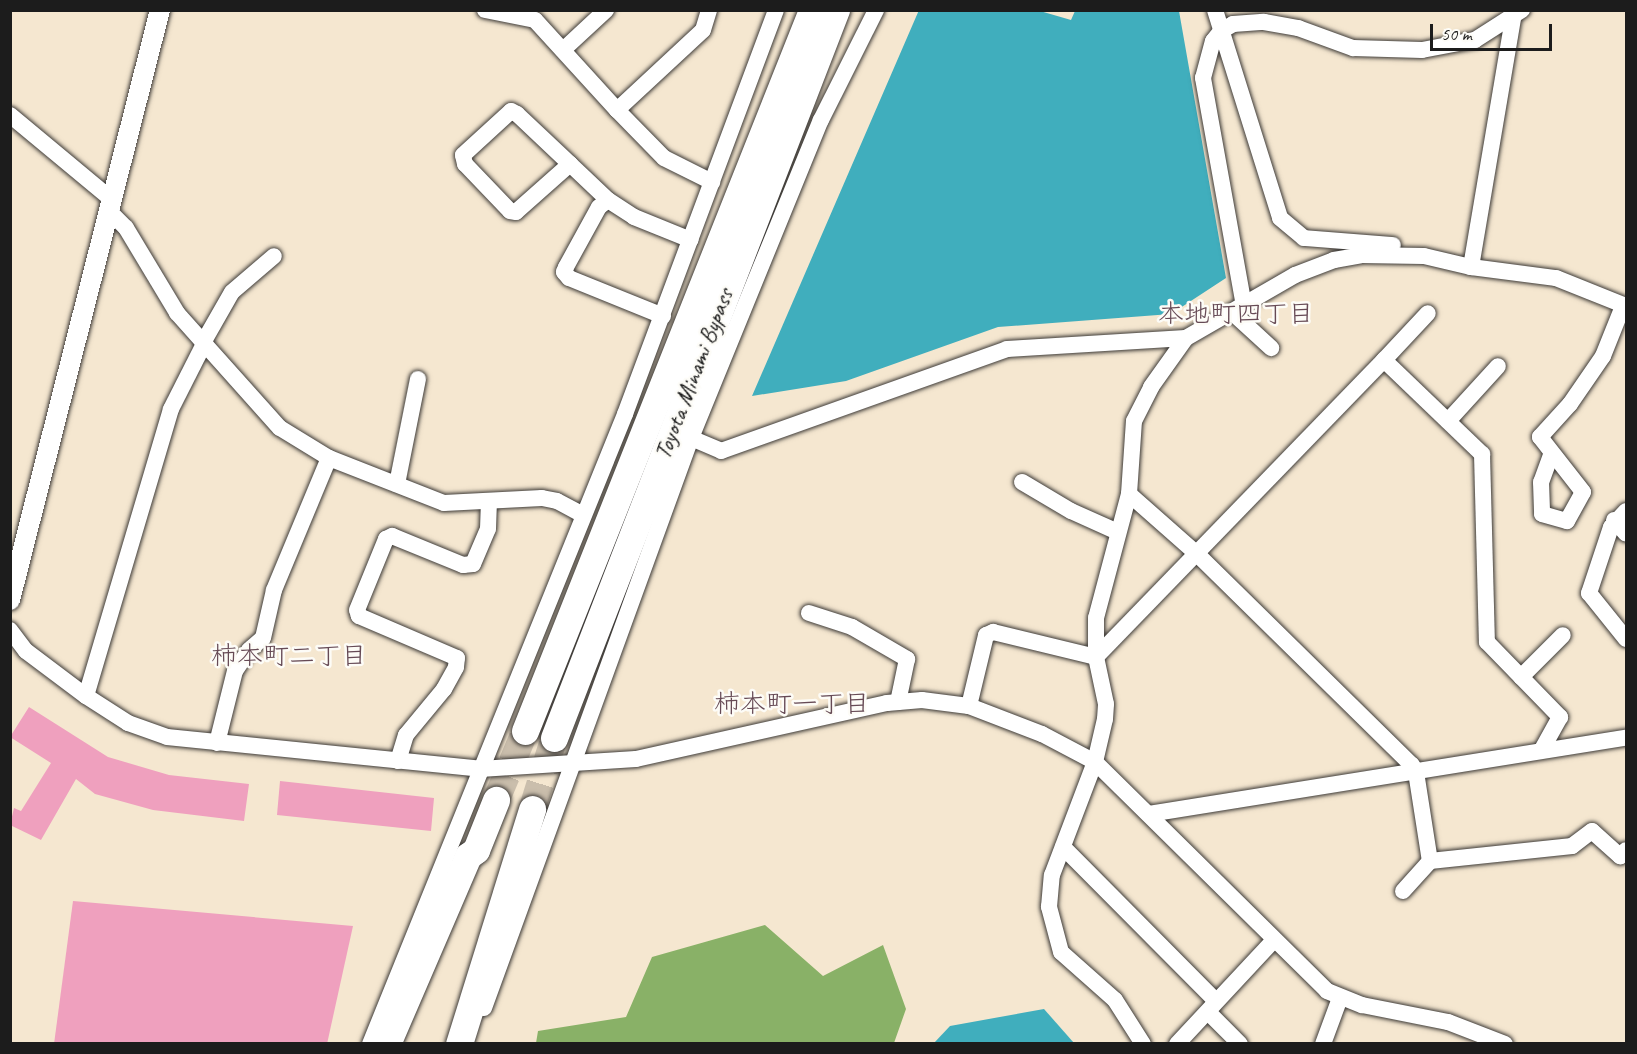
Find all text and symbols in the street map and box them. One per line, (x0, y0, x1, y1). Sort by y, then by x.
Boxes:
scale bar (1433, 12, 1554, 50)
text: 50 m (1441, 23, 1472, 45)
street label: Toyota Minami Bypass (648, 284, 740, 464)
district label: 本地町四丁目 (1158, 298, 1314, 330)
district label: 柿本町二丁目 (211, 640, 367, 672)
district label: 柿本町一丁目 (714, 688, 870, 720)

